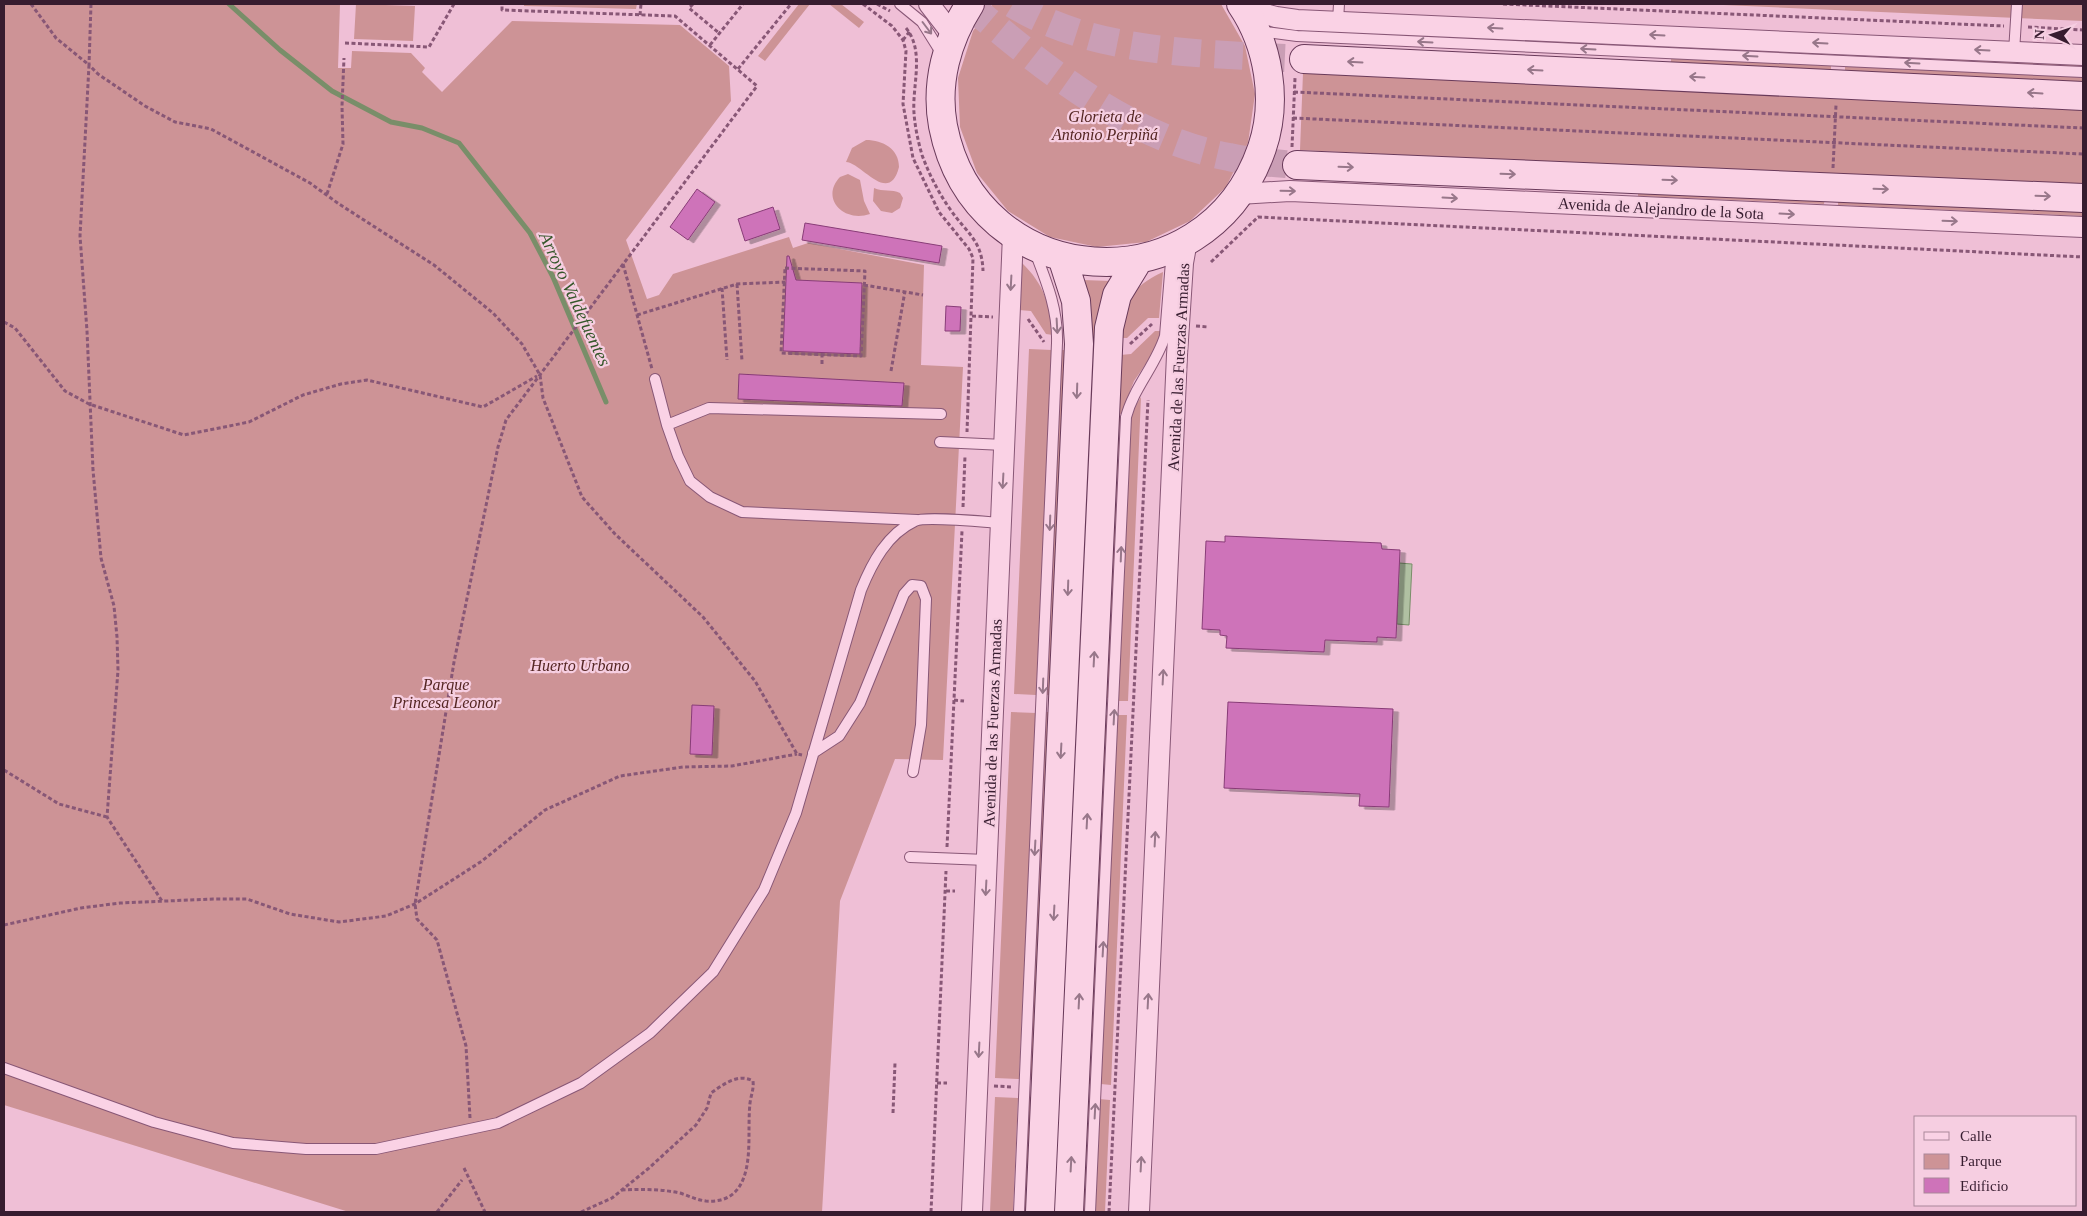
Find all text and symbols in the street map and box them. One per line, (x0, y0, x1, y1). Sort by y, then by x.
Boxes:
north arrow (2027, 10, 2077, 60)
one-way arrow (921, 21, 932, 34)
one-way arrow (1487, 24, 1503, 33)
text: N (2032, 29, 2047, 40)
one-way arrow (1650, 31, 1666, 40)
one-way arrow (1417, 37, 1433, 46)
one-way arrow (1812, 38, 1828, 47)
one-way arrow (1580, 44, 1596, 53)
one-way arrow (1974, 45, 1990, 55)
one-way arrow (1742, 51, 1758, 60)
one-way arrow (1348, 57, 1364, 66)
one-way arrow (1904, 59, 1920, 68)
one-way arrow (1527, 65, 1544, 75)
one-way arrow (1690, 73, 1706, 82)
one-way arrow (2027, 89, 2043, 98)
park label: Glorieta de Antonio Perpiñá (1051, 108, 1158, 144)
one-way arrow (1337, 162, 1353, 172)
one-way arrow (1500, 169, 1516, 178)
one-way arrow (1662, 176, 1678, 185)
one-way arrow (1873, 185, 1889, 194)
one-way arrow (1280, 186, 1296, 196)
one-way arrow (2035, 192, 2051, 201)
one-way arrow (1442, 194, 1458, 203)
street label: Avenida de Alejandro de la Sota (1557, 195, 1764, 223)
one-way arrow (1779, 210, 1795, 219)
one-way arrow (1941, 216, 1957, 226)
water label: Arroyo Valdefuentes (535, 228, 615, 369)
street label: Avenida de las Fuerzas Armadas (1165, 262, 1192, 472)
one-way arrow (1007, 275, 1016, 291)
one-way arrow (1052, 318, 1062, 334)
one-way arrow (1072, 383, 1081, 399)
one-way arrow (998, 472, 1007, 488)
one-way arrow (1045, 515, 1054, 531)
one-way arrow (1116, 546, 1125, 562)
one-way arrow (1064, 580, 1073, 596)
street label: Avenida de las Fuerzas Armadas (980, 619, 1005, 828)
one-way arrow (1090, 651, 1099, 667)
park label: Huerto Urbano (529, 657, 630, 674)
one-way arrow (1158, 669, 1167, 685)
park label: Parque Princesa Leonor (391, 676, 500, 711)
one-way arrow (1038, 677, 1047, 693)
one-way arrow (1109, 709, 1118, 725)
one-way arrow (1056, 742, 1066, 758)
one-way arrow (1082, 814, 1091, 830)
one-way arrow (1151, 831, 1160, 847)
one-way arrow (1031, 840, 1040, 856)
one-way arrow (981, 880, 991, 896)
one-way arrow (1049, 904, 1059, 921)
one-way arrow (1098, 941, 1107, 957)
one-way arrow (1074, 993, 1083, 1009)
one-way arrow (1144, 993, 1153, 1009)
one-way arrow (974, 1042, 984, 1058)
one-way arrow (1090, 1103, 1099, 1119)
legend (1914, 1116, 2077, 1206)
text: Calle (1960, 1128, 1992, 1144)
text: Parque (1960, 1153, 2002, 1169)
one-way arrow (1067, 1156, 1076, 1172)
one-way arrow (1136, 1156, 1146, 1172)
text: Edificio (1960, 1178, 2008, 1194)

